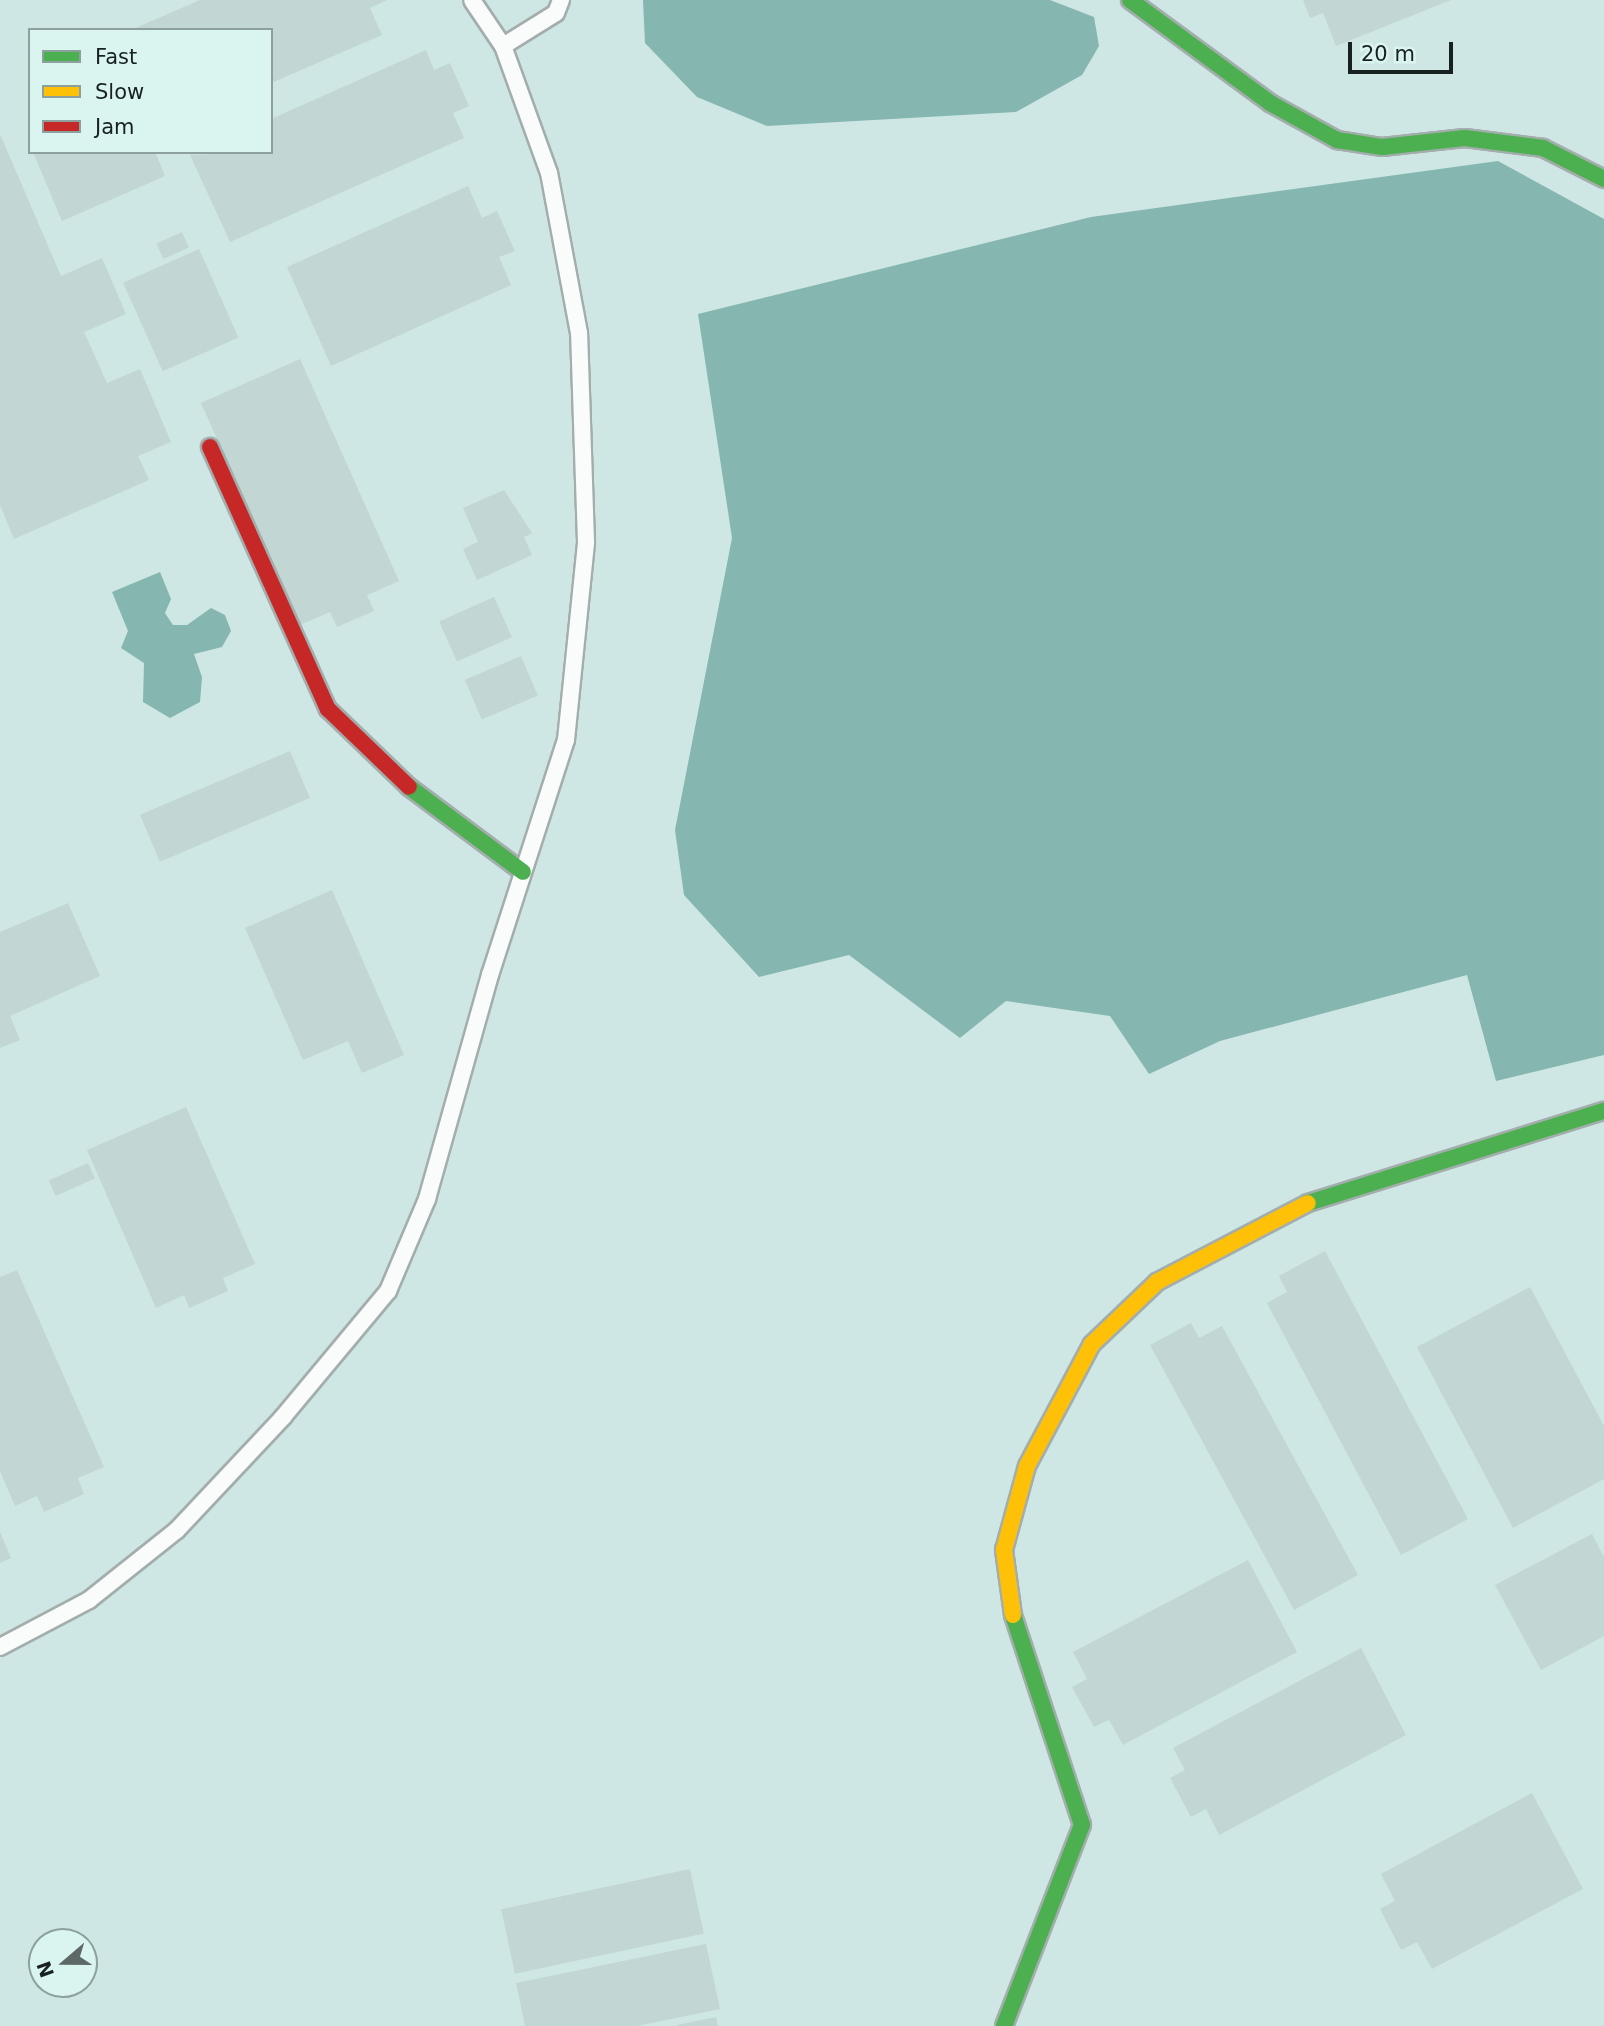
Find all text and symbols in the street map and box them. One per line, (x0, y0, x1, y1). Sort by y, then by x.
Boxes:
legend (28, 28, 273, 154)
scale bar (1352, 28, 1457, 72)
text: 20 m (1361, 42, 1415, 66)
text: Fast (95, 45, 137, 69)
text: Slow (95, 80, 144, 104)
text: Jam (95, 115, 135, 139)
north arrow (28, 1928, 98, 1998)
text: N (32, 1958, 58, 1981)

